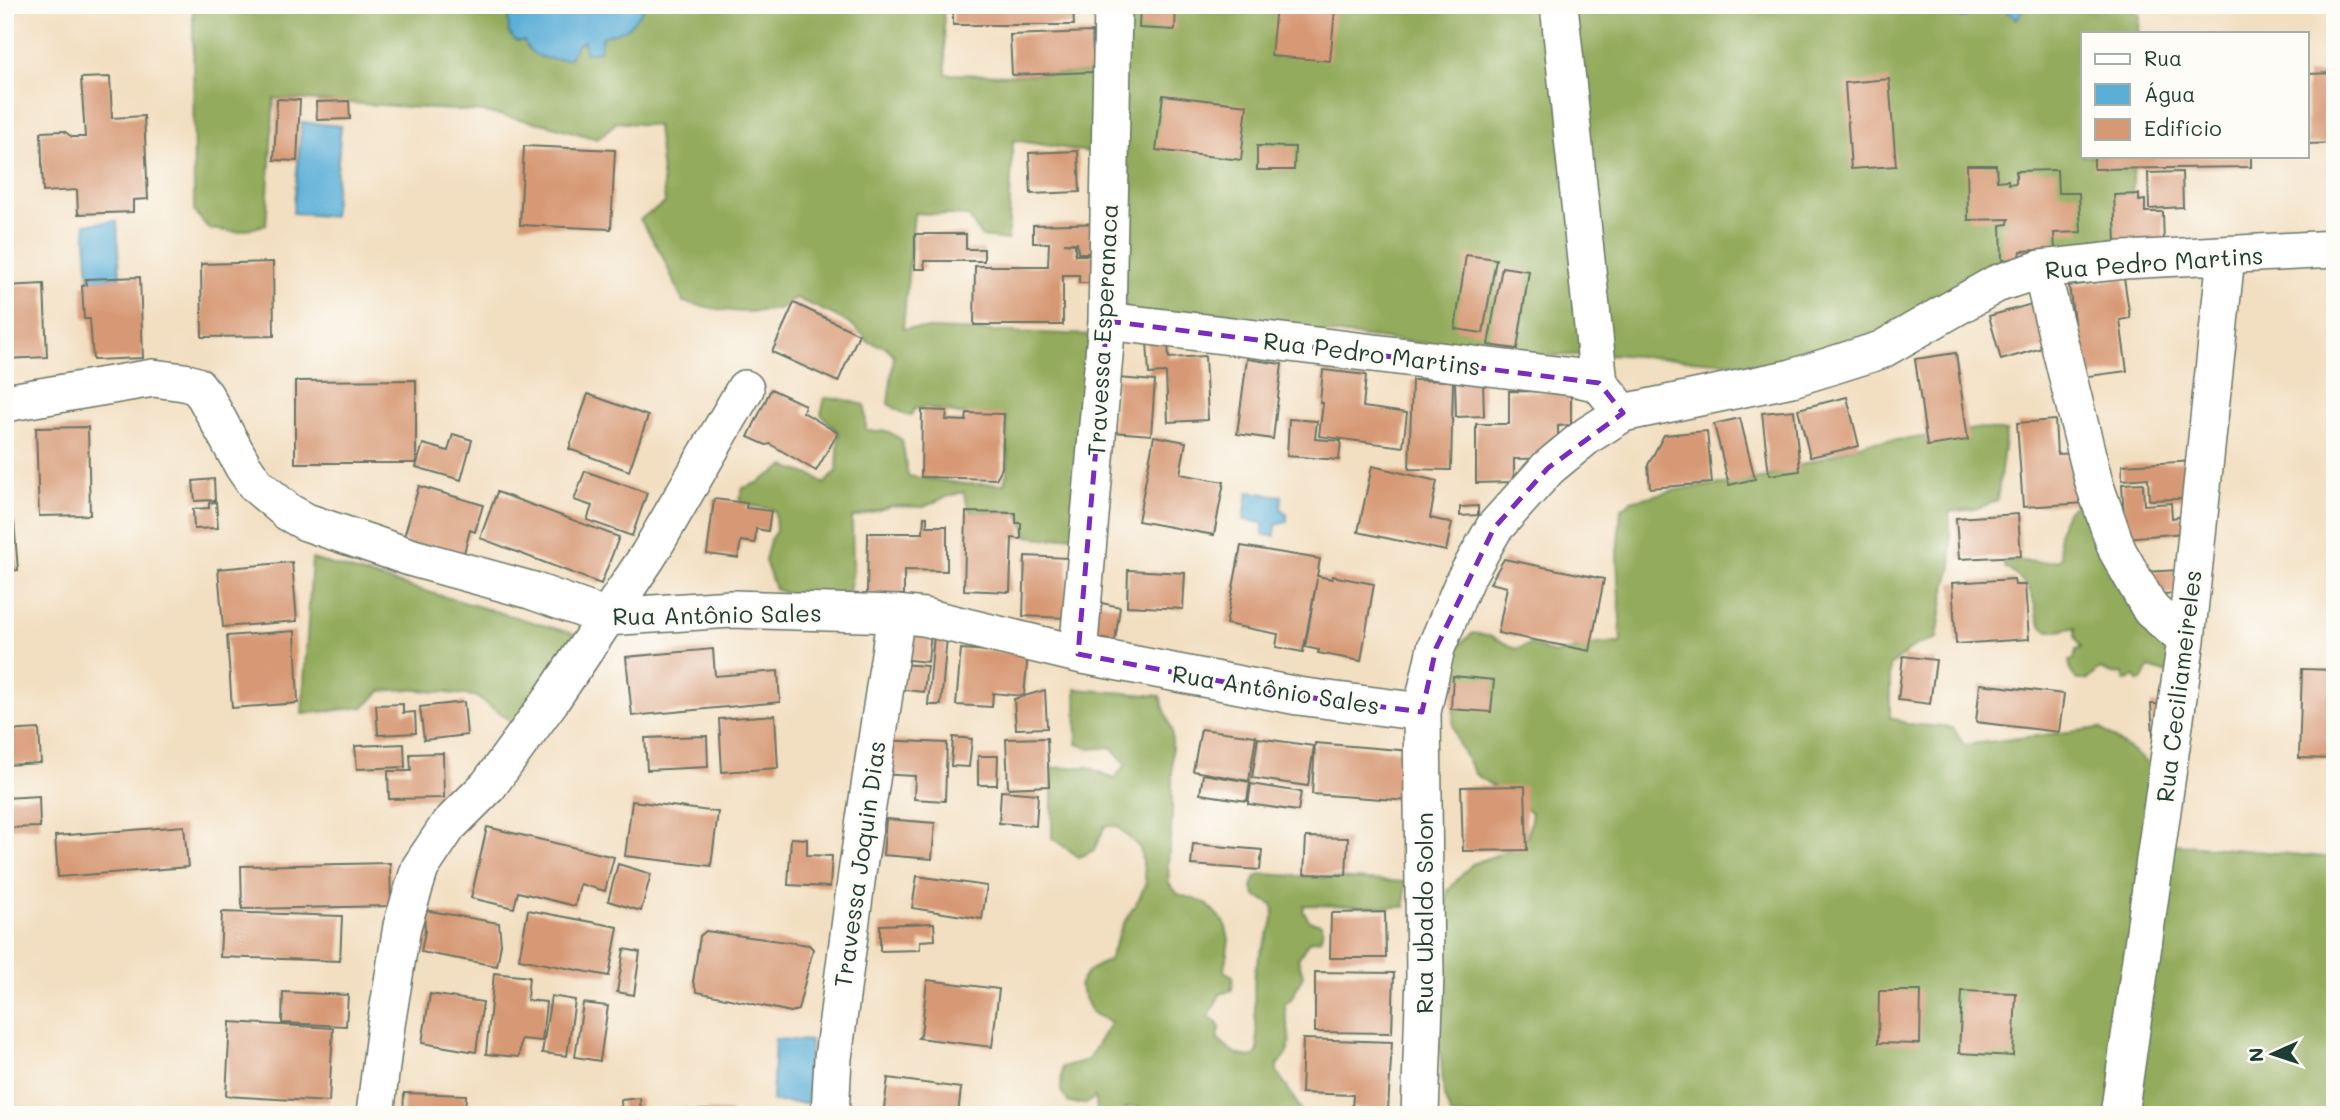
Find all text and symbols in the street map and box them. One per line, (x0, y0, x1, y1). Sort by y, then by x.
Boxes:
legend (2081, 32, 2308, 158)
text: Rua (2144, 44, 2182, 71)
text: Água (2144, 80, 2195, 107)
text: Edifício (2144, 114, 2222, 141)
street label: Travessa Esperanaca (1080, 203, 1124, 457)
street label: Rua Pedro Martins (2044, 239, 2264, 285)
street label: Rua Pedro Martins (1262, 324, 1482, 382)
street label: Rua Ceciliameireles (2148, 568, 2208, 804)
street label: Rua Antônio Sales (612, 597, 822, 631)
street label: Rua Antônio Sales (1170, 657, 1382, 721)
street label: Travessa Joquin Dias (826, 739, 892, 989)
street label: Rua Ubaldo Solon (1408, 812, 1439, 1014)
north arrow (2238, 1018, 2308, 1088)
text: N (2243, 1047, 2268, 1063)

